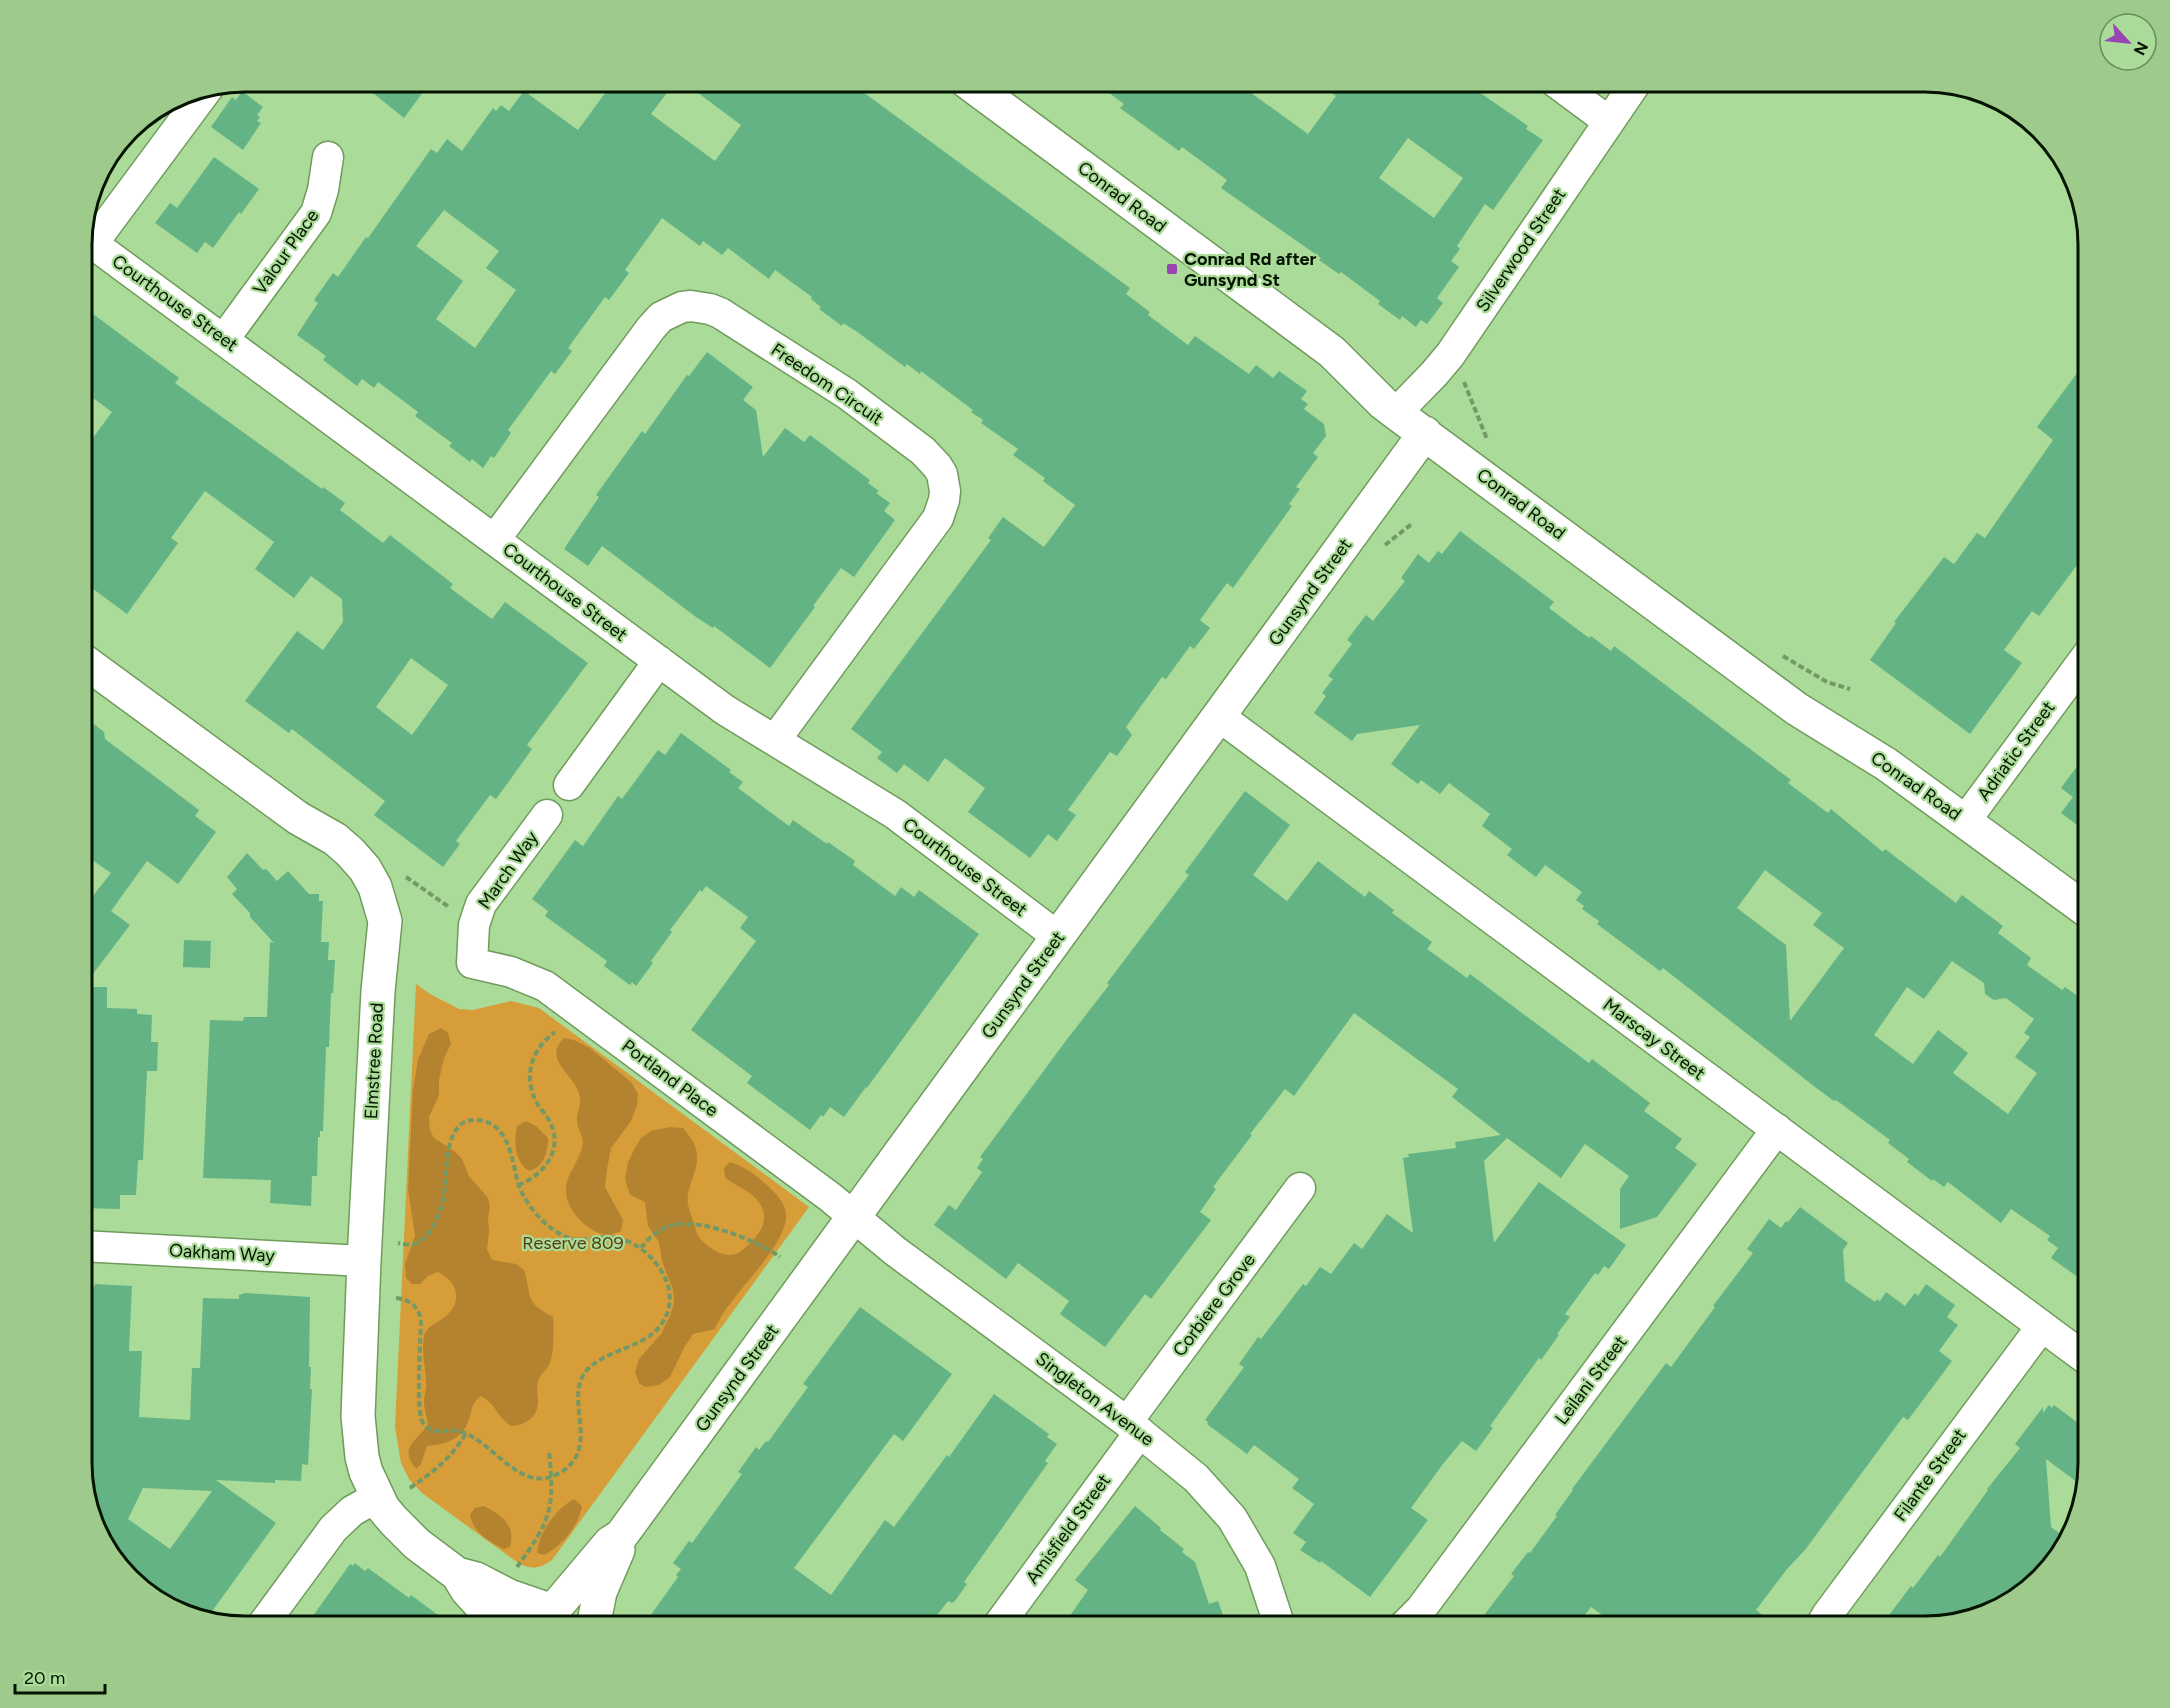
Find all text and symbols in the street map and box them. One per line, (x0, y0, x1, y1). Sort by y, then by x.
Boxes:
north arrow (2098, 12, 2158, 72)
text: N (2130, 39, 2152, 58)
street label: Conrad Road (1073, 157, 1171, 237)
street label: Silverwood Street (1471, 184, 1571, 316)
street label: Valour Place (249, 205, 324, 299)
place label: Conrad Rd after Gunsynd St (1184, 248, 1316, 291)
street label: Courthouse Street (108, 250, 242, 356)
marker: Conrad Rd after Gunsynd St (1165, 262, 1179, 276)
street label: Freedom Circuit (767, 339, 887, 430)
street label: Conrad Road (1472, 464, 1570, 544)
street label: Gunsynd Street (1264, 534, 1356, 650)
street label: Courthouse Street (499, 538, 632, 646)
street label: Adriatic Street (1973, 697, 2060, 805)
street label: Conrad Road (1867, 747, 1965, 825)
street label: Courthouse Street (899, 813, 1032, 921)
street label: March Way (473, 826, 543, 913)
street label: Gunsynd Street (977, 927, 1069, 1043)
street label: Marscay Street (1599, 994, 1709, 1085)
street label: Elmstree Road (360, 1002, 388, 1120)
street label: Portland Place (618, 1035, 723, 1121)
park label: Reserve 809 (522, 1232, 624, 1254)
street label: Oakham Way (169, 1239, 276, 1267)
street label: Corbiere Grove (1168, 1249, 1260, 1361)
street label: Gunsynd Street (691, 1320, 783, 1436)
street label: Leilani Street (1550, 1331, 1632, 1429)
street label: Singleton Avenue (1032, 1347, 1159, 1451)
street label: Filante Street (1889, 1424, 1971, 1525)
street label: Amisfield Street (1021, 1470, 1115, 1588)
scale bar (15, 1657, 105, 1695)
text: 20 m (24, 1667, 65, 1689)

